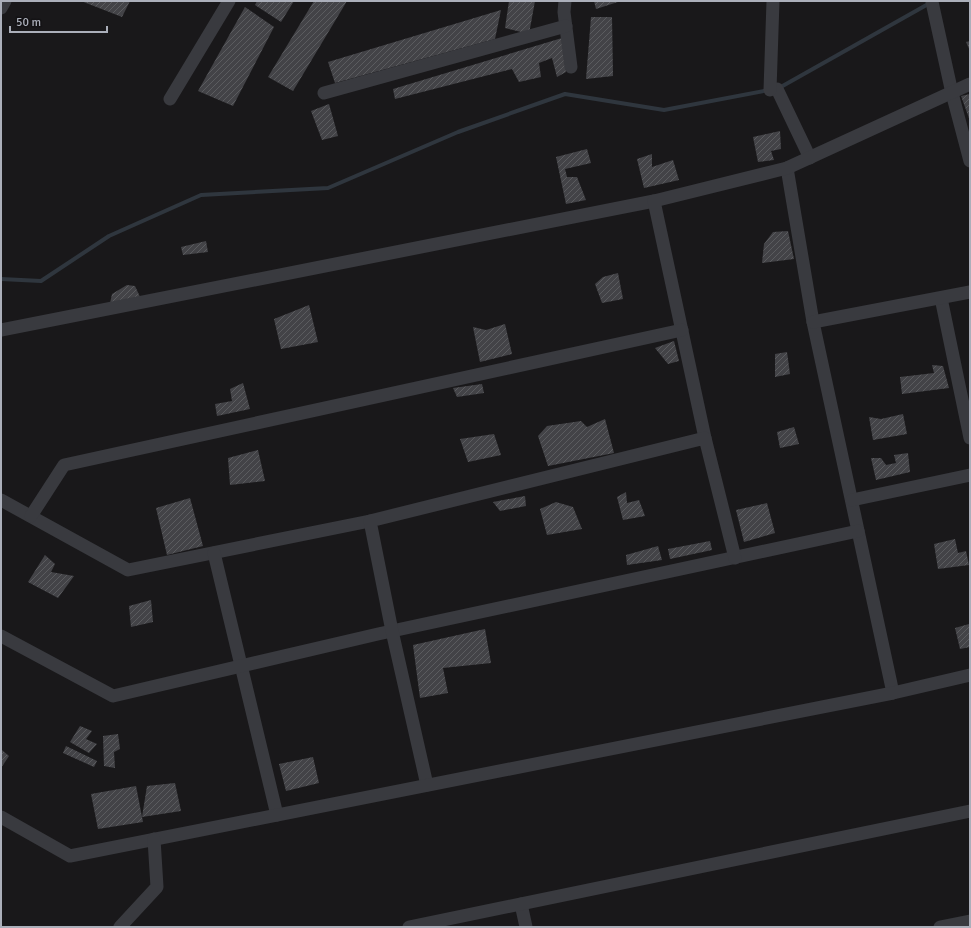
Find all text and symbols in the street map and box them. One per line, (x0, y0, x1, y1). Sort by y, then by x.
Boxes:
scale bar (10, 8, 107, 34)
text: 50 m (16, 15, 41, 30)

